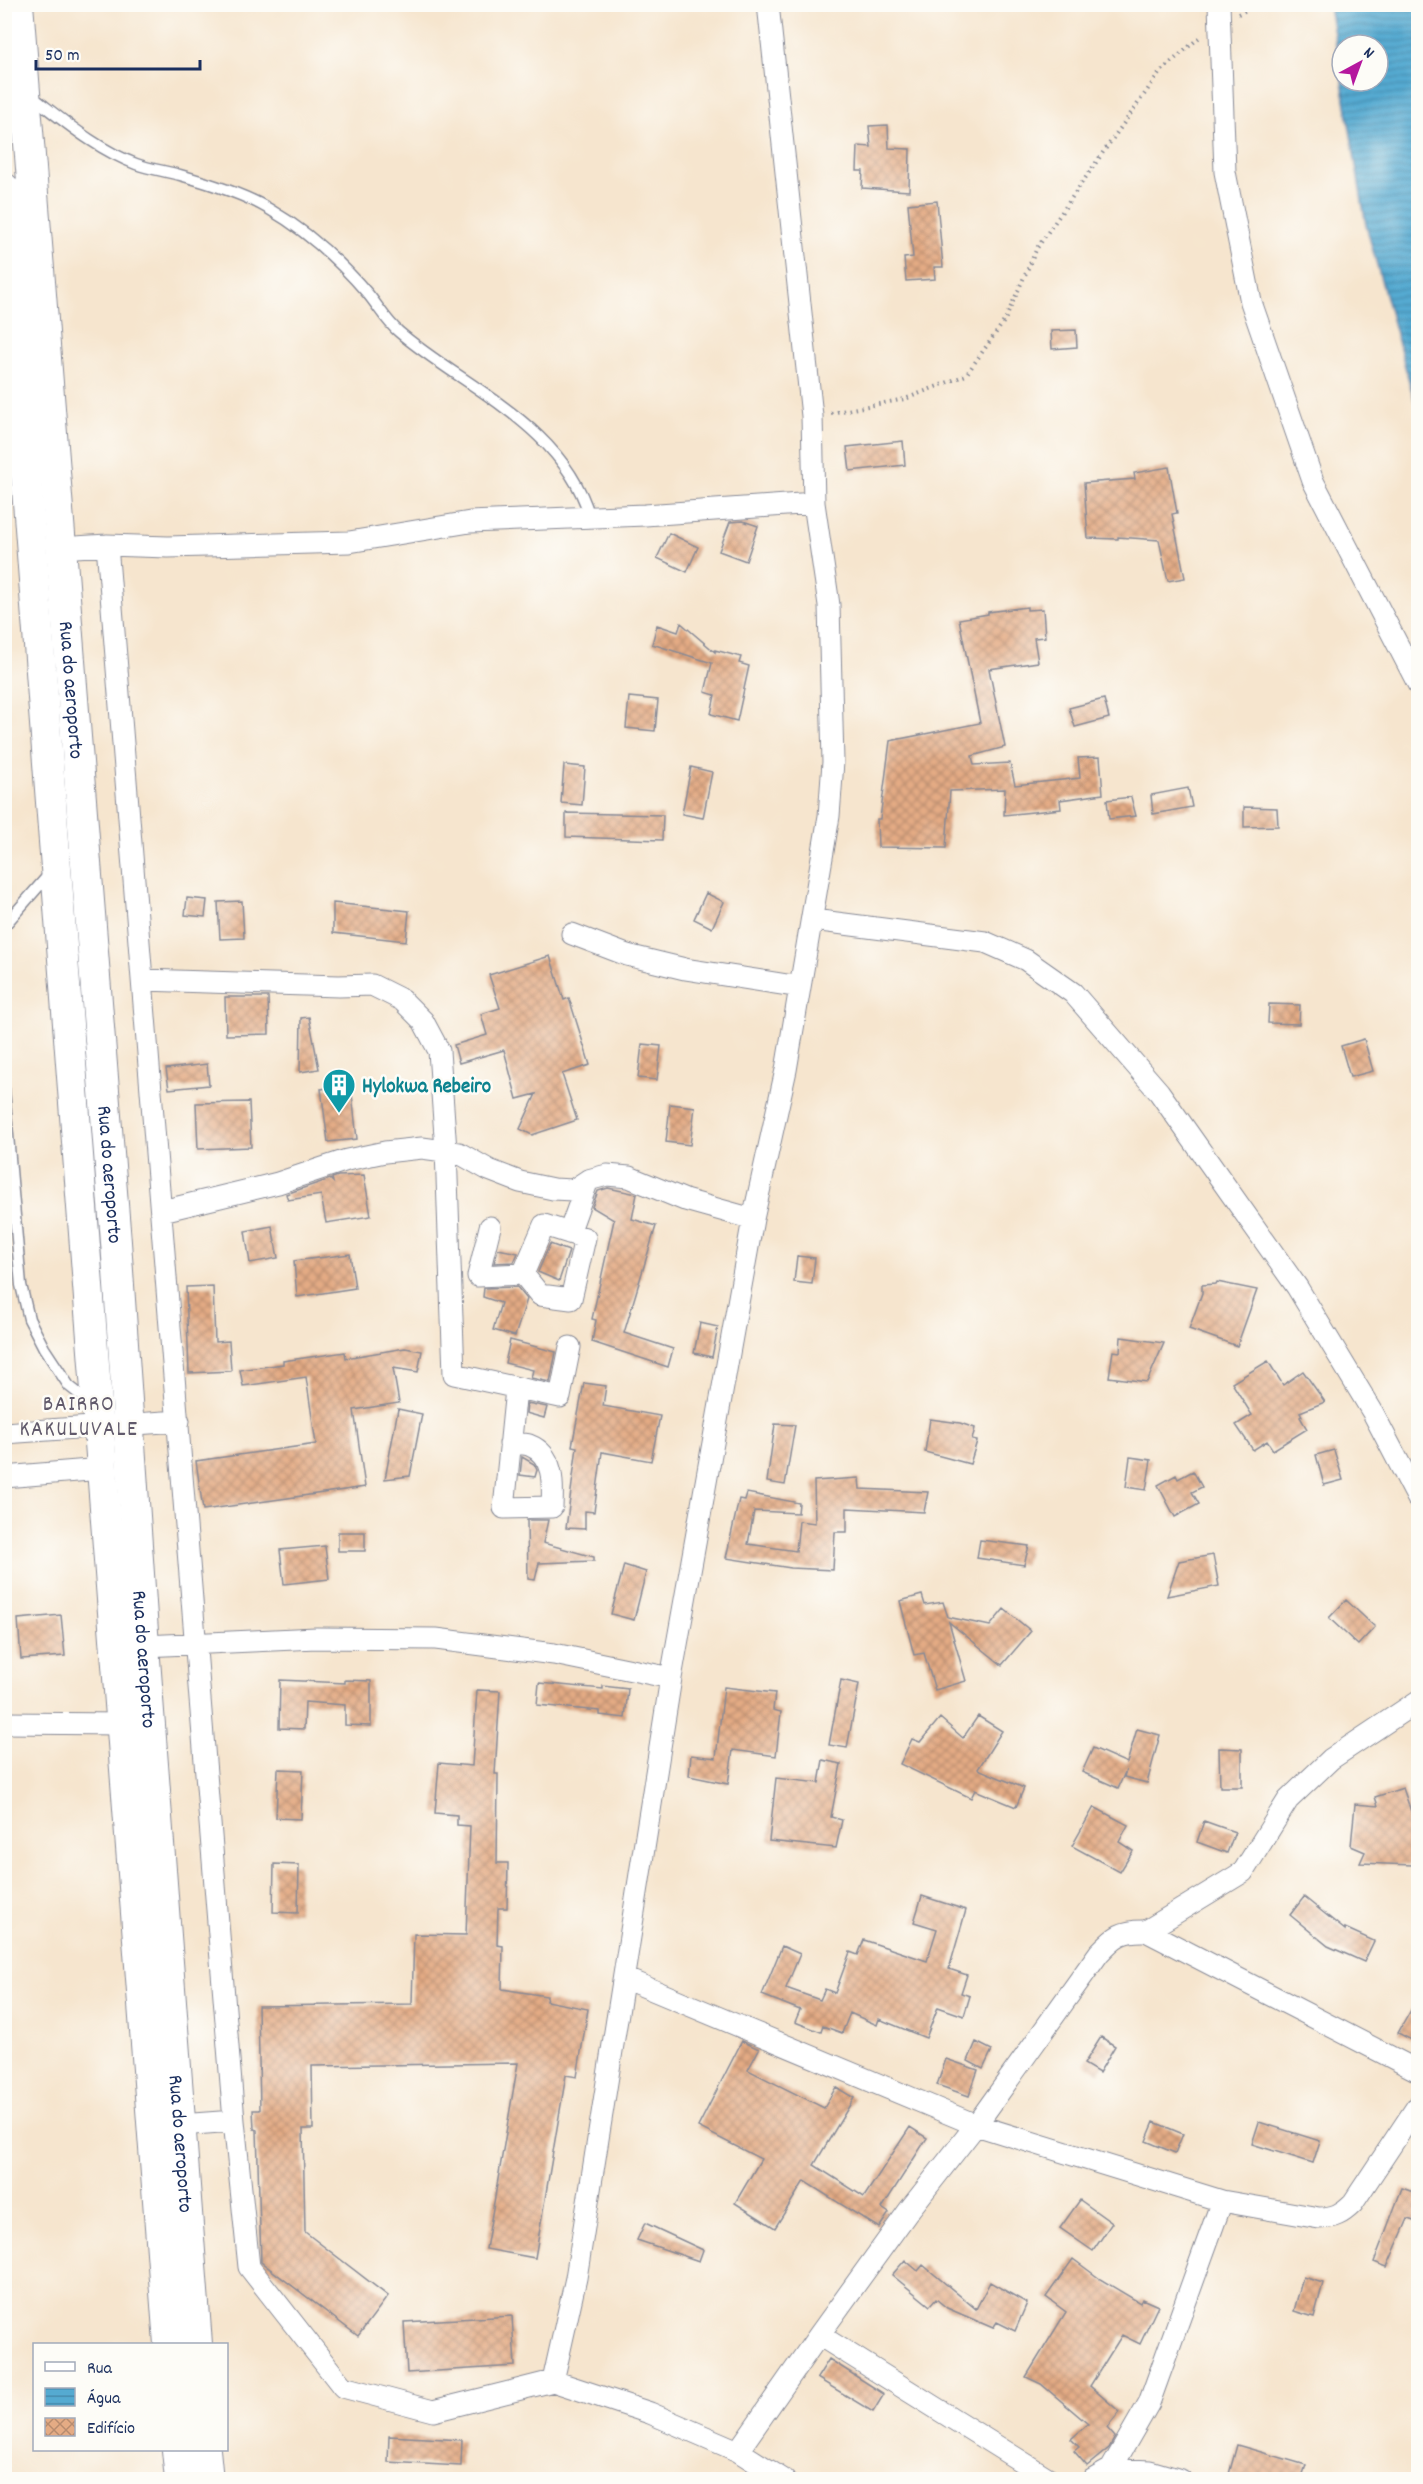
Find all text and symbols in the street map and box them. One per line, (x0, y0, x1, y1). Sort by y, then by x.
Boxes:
scale bar (36, 33, 200, 71)
north arrow (1330, 33, 1390, 93)
text: N (1358, 42, 1379, 65)
text: 50 m (45, 44, 80, 69)
street label: Rua do aeroporto (49, 620, 90, 760)
building icon: Hylokwa Rebeiro (321, 1067, 357, 1114)
place label: Hylokwa Rebeiro (362, 1073, 491, 1103)
street label: Rua do aeroporto (87, 1104, 128, 1245)
district label: BAIRRO KAKULUVALE (19, 1390, 139, 1446)
street label: Rua do aeroporto (122, 1589, 162, 1729)
street label: Rua do aeroporto (159, 2074, 199, 2214)
legend (33, 2343, 228, 2451)
text: Rua (87, 2357, 113, 2382)
text: Água (87, 2387, 121, 2412)
text: Edifício (87, 2417, 135, 2442)

